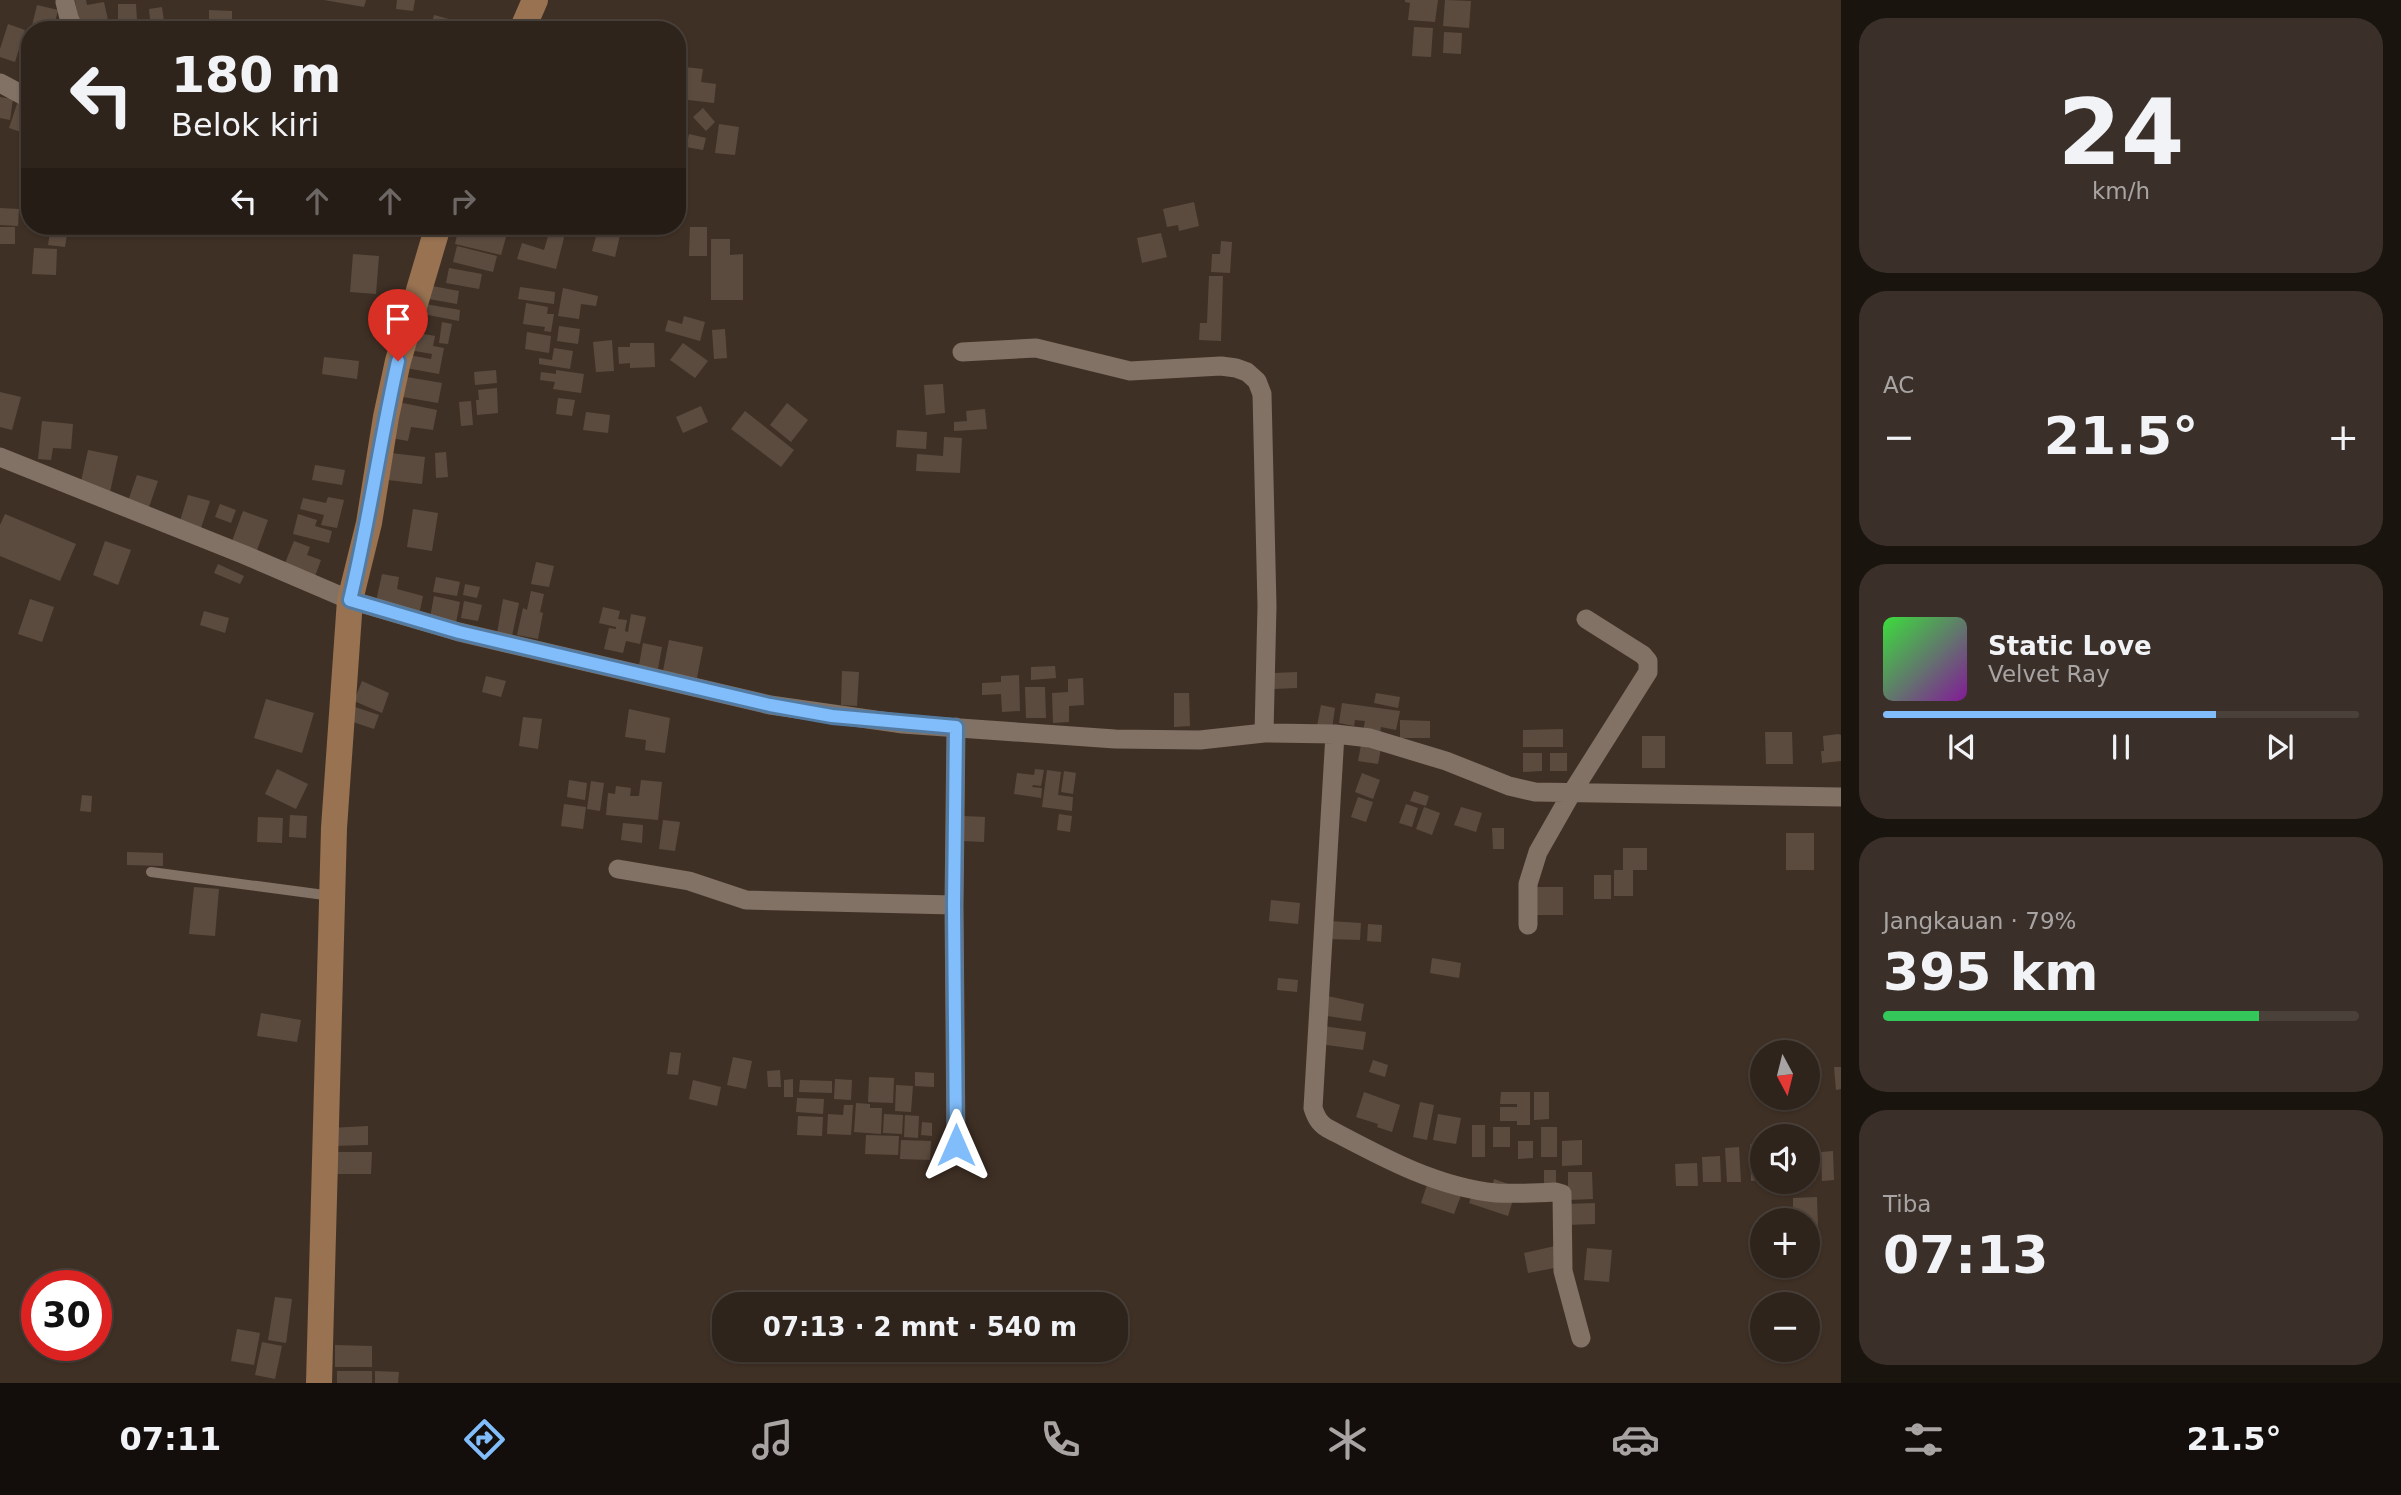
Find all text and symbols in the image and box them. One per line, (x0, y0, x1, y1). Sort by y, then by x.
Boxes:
text: 180 m (171, 47, 341, 104)
icon: left (56, 49, 147, 140)
text: 24 (2058, 80, 2184, 185)
text: Belok kiri (171, 106, 319, 144)
text: km/h (2092, 178, 2150, 204)
icon: left (225, 182, 263, 220)
icon: ahead (298, 182, 336, 220)
icon: ahead (371, 182, 409, 220)
icon: right (444, 182, 482, 220)
pin (368, 289, 428, 361)
icon: arrive (379, 300, 417, 338)
text: AC (1883, 372, 1914, 398)
text: 21.5° (2044, 406, 2198, 466)
text: − (1883, 415, 1915, 459)
text: + (2327, 415, 2359, 459)
text: Static Love (1988, 631, 2152, 661)
text: Velvet Ray (1988, 661, 2110, 687)
icon: previous (1943, 728, 1981, 766)
icon: pause (2102, 728, 2140, 766)
icon: next (2261, 728, 2299, 766)
text: Jangkauan · 79% (1883, 908, 2076, 934)
text: 395 km (1883, 942, 2098, 1002)
north arrow (1750, 1040, 1820, 1110)
map controls (1750, 1040, 1820, 1362)
position arrow (919, 1108, 993, 1182)
button: sound (1750, 1124, 1820, 1194)
text: Tiba (1883, 1191, 1931, 1217)
button: + (1750, 1208, 1820, 1278)
text: 07:13 (1883, 1225, 2049, 1285)
speed limit sign: 30 (21, 1270, 112, 1361)
button: − (1750, 1292, 1820, 1362)
text: 07:13 · 2 mnt · 540 m (763, 1312, 1077, 1342)
icon: directions (460, 1415, 509, 1464)
icon: music (748, 1415, 797, 1464)
icon: phone (1036, 1415, 1085, 1464)
icon: climate (1323, 1415, 1372, 1464)
icon: car (1611, 1415, 1660, 1464)
icon: filters (1899, 1415, 1948, 1464)
text: 07:11 (119, 1420, 221, 1458)
text: 21.5° (2187, 1420, 2282, 1458)

